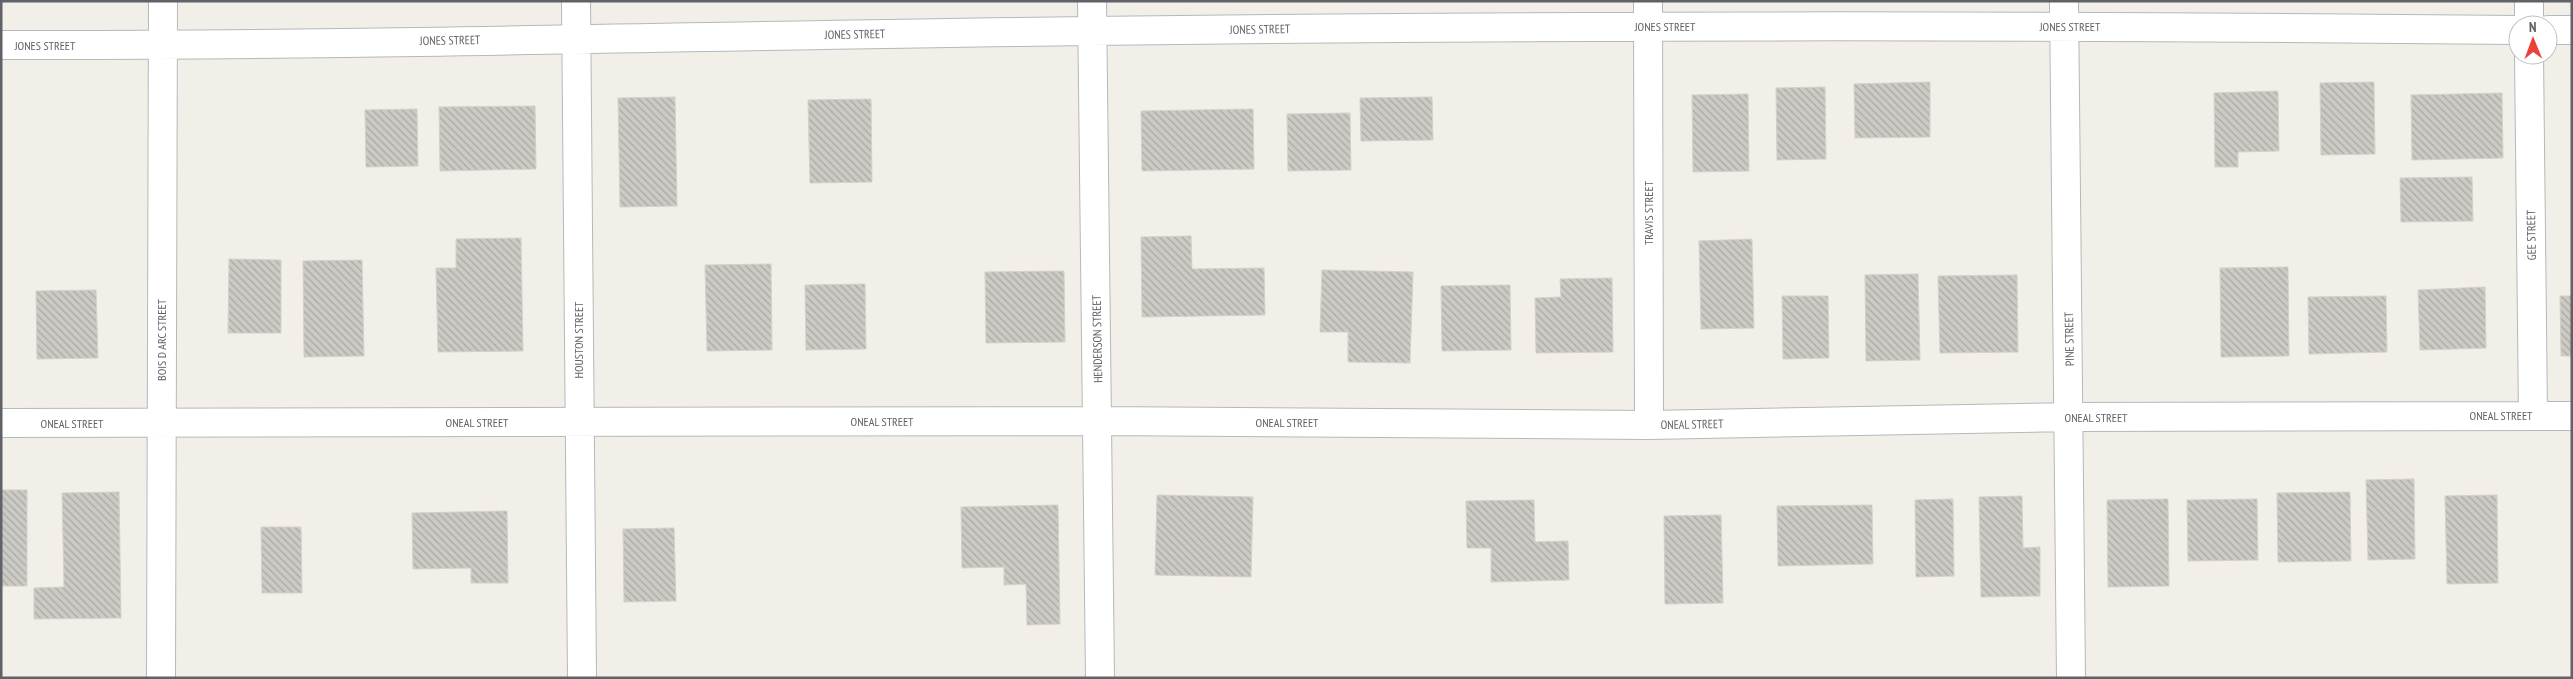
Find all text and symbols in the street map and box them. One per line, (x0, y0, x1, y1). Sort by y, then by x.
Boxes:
north arrow (2508, 15, 2558, 65)
text: N (2529, 18, 2537, 36)
street label: JONES STREET (1634, 19, 1696, 34)
street label: JONES STREET (2039, 19, 2101, 34)
street label: JONES STREET (1229, 21, 1291, 37)
street label: JONES STREET (824, 26, 886, 42)
street label: JONES STREET (419, 32, 481, 48)
street label: JONES STREET (14, 38, 76, 53)
street label: TRAVIS STREET (1641, 180, 1656, 245)
street label: GEE STREET (2523, 209, 2539, 260)
street label: HENDERSON STREET (1089, 294, 1105, 383)
street label: BOIS D ARC STREET (154, 298, 169, 381)
street label: HOUSTON STREET (571, 301, 586, 378)
street label: PINE STREET (2061, 311, 2077, 366)
street label: ONEAL STREET (2470, 408, 2533, 423)
street label: ONEAL STREET (2065, 410, 2128, 425)
street label: ONEAL STREET (851, 414, 914, 429)
street label: ONEAL STREET (446, 415, 509, 430)
street label: ONEAL STREET (1256, 415, 1319, 430)
street label: ONEAL STREET (41, 416, 104, 431)
street label: ONEAL STREET (1660, 416, 1724, 432)

